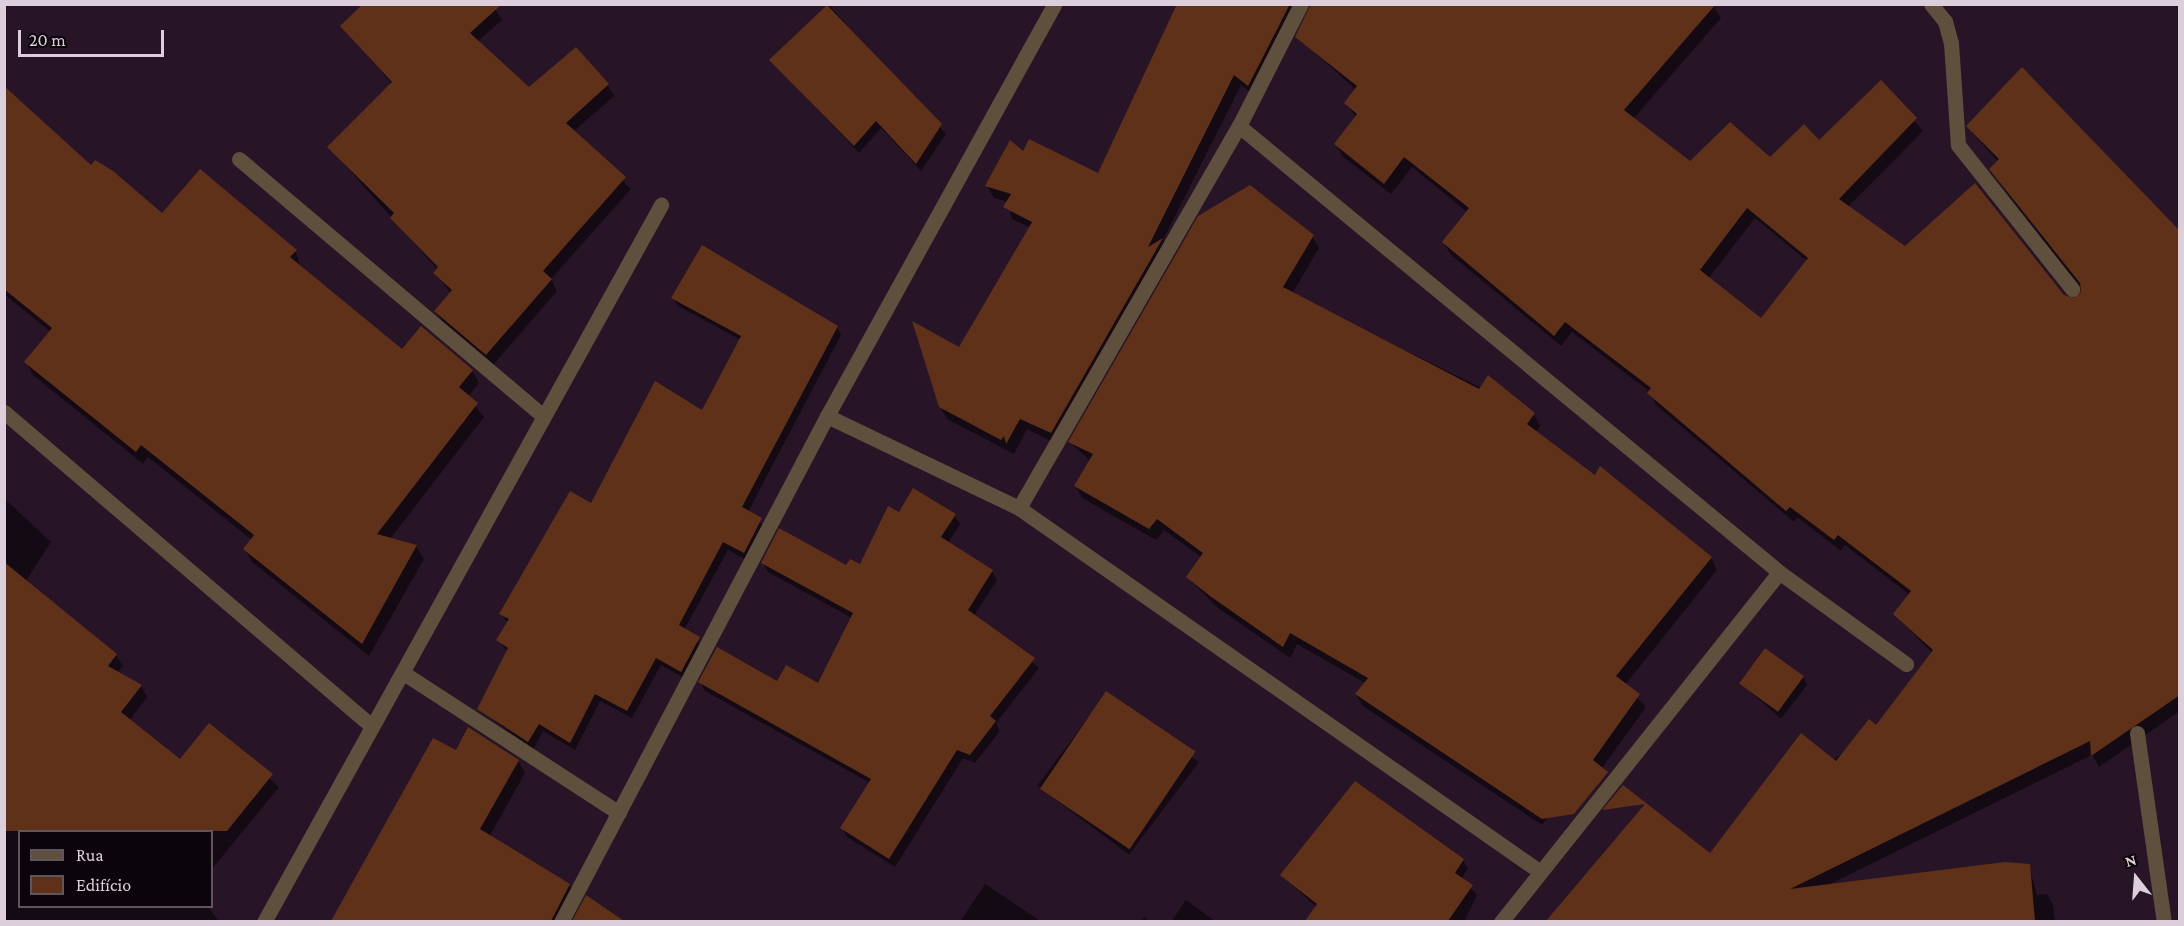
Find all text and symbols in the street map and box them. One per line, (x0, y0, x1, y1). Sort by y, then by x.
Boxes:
scale bar (21, 18, 166, 56)
text: 20 m (29, 30, 66, 50)
legend (18, 830, 213, 908)
text: Rua (76, 845, 104, 865)
north arrow (2106, 848, 2166, 908)
text: N (2123, 851, 2138, 870)
text: Edifício (76, 875, 131, 895)

